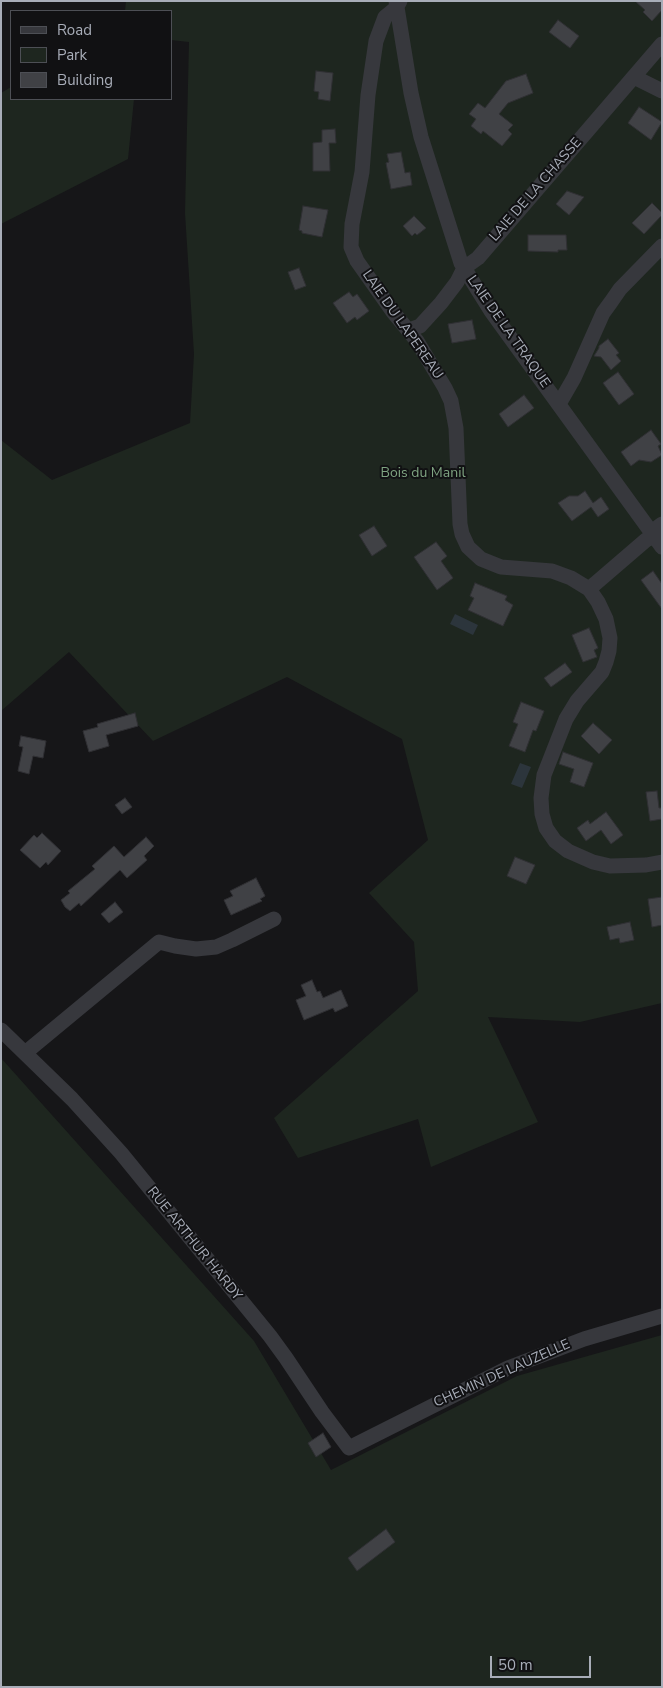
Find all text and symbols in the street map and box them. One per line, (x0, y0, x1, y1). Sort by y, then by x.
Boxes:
legend (10, 10, 172, 100)
text: Road (57, 20, 92, 40)
text: Park (57, 45, 87, 65)
text: Building (57, 70, 113, 90)
street label: LAIE DE LA CHASSE (486, 135, 586, 245)
street label: LAIE DU LAPEREAU (358, 267, 446, 383)
street label: LAIE DE LA TRAQUE (463, 273, 553, 391)
park label: Bois du Manil (380, 466, 466, 482)
street label: RUE ARTHUR HARDY (143, 1184, 245, 1304)
street label: CHEMIN DE LAUZELLE (431, 1336, 573, 1412)
scale bar (493, 1646, 594, 1678)
text: 50 m (498, 1655, 533, 1675)

